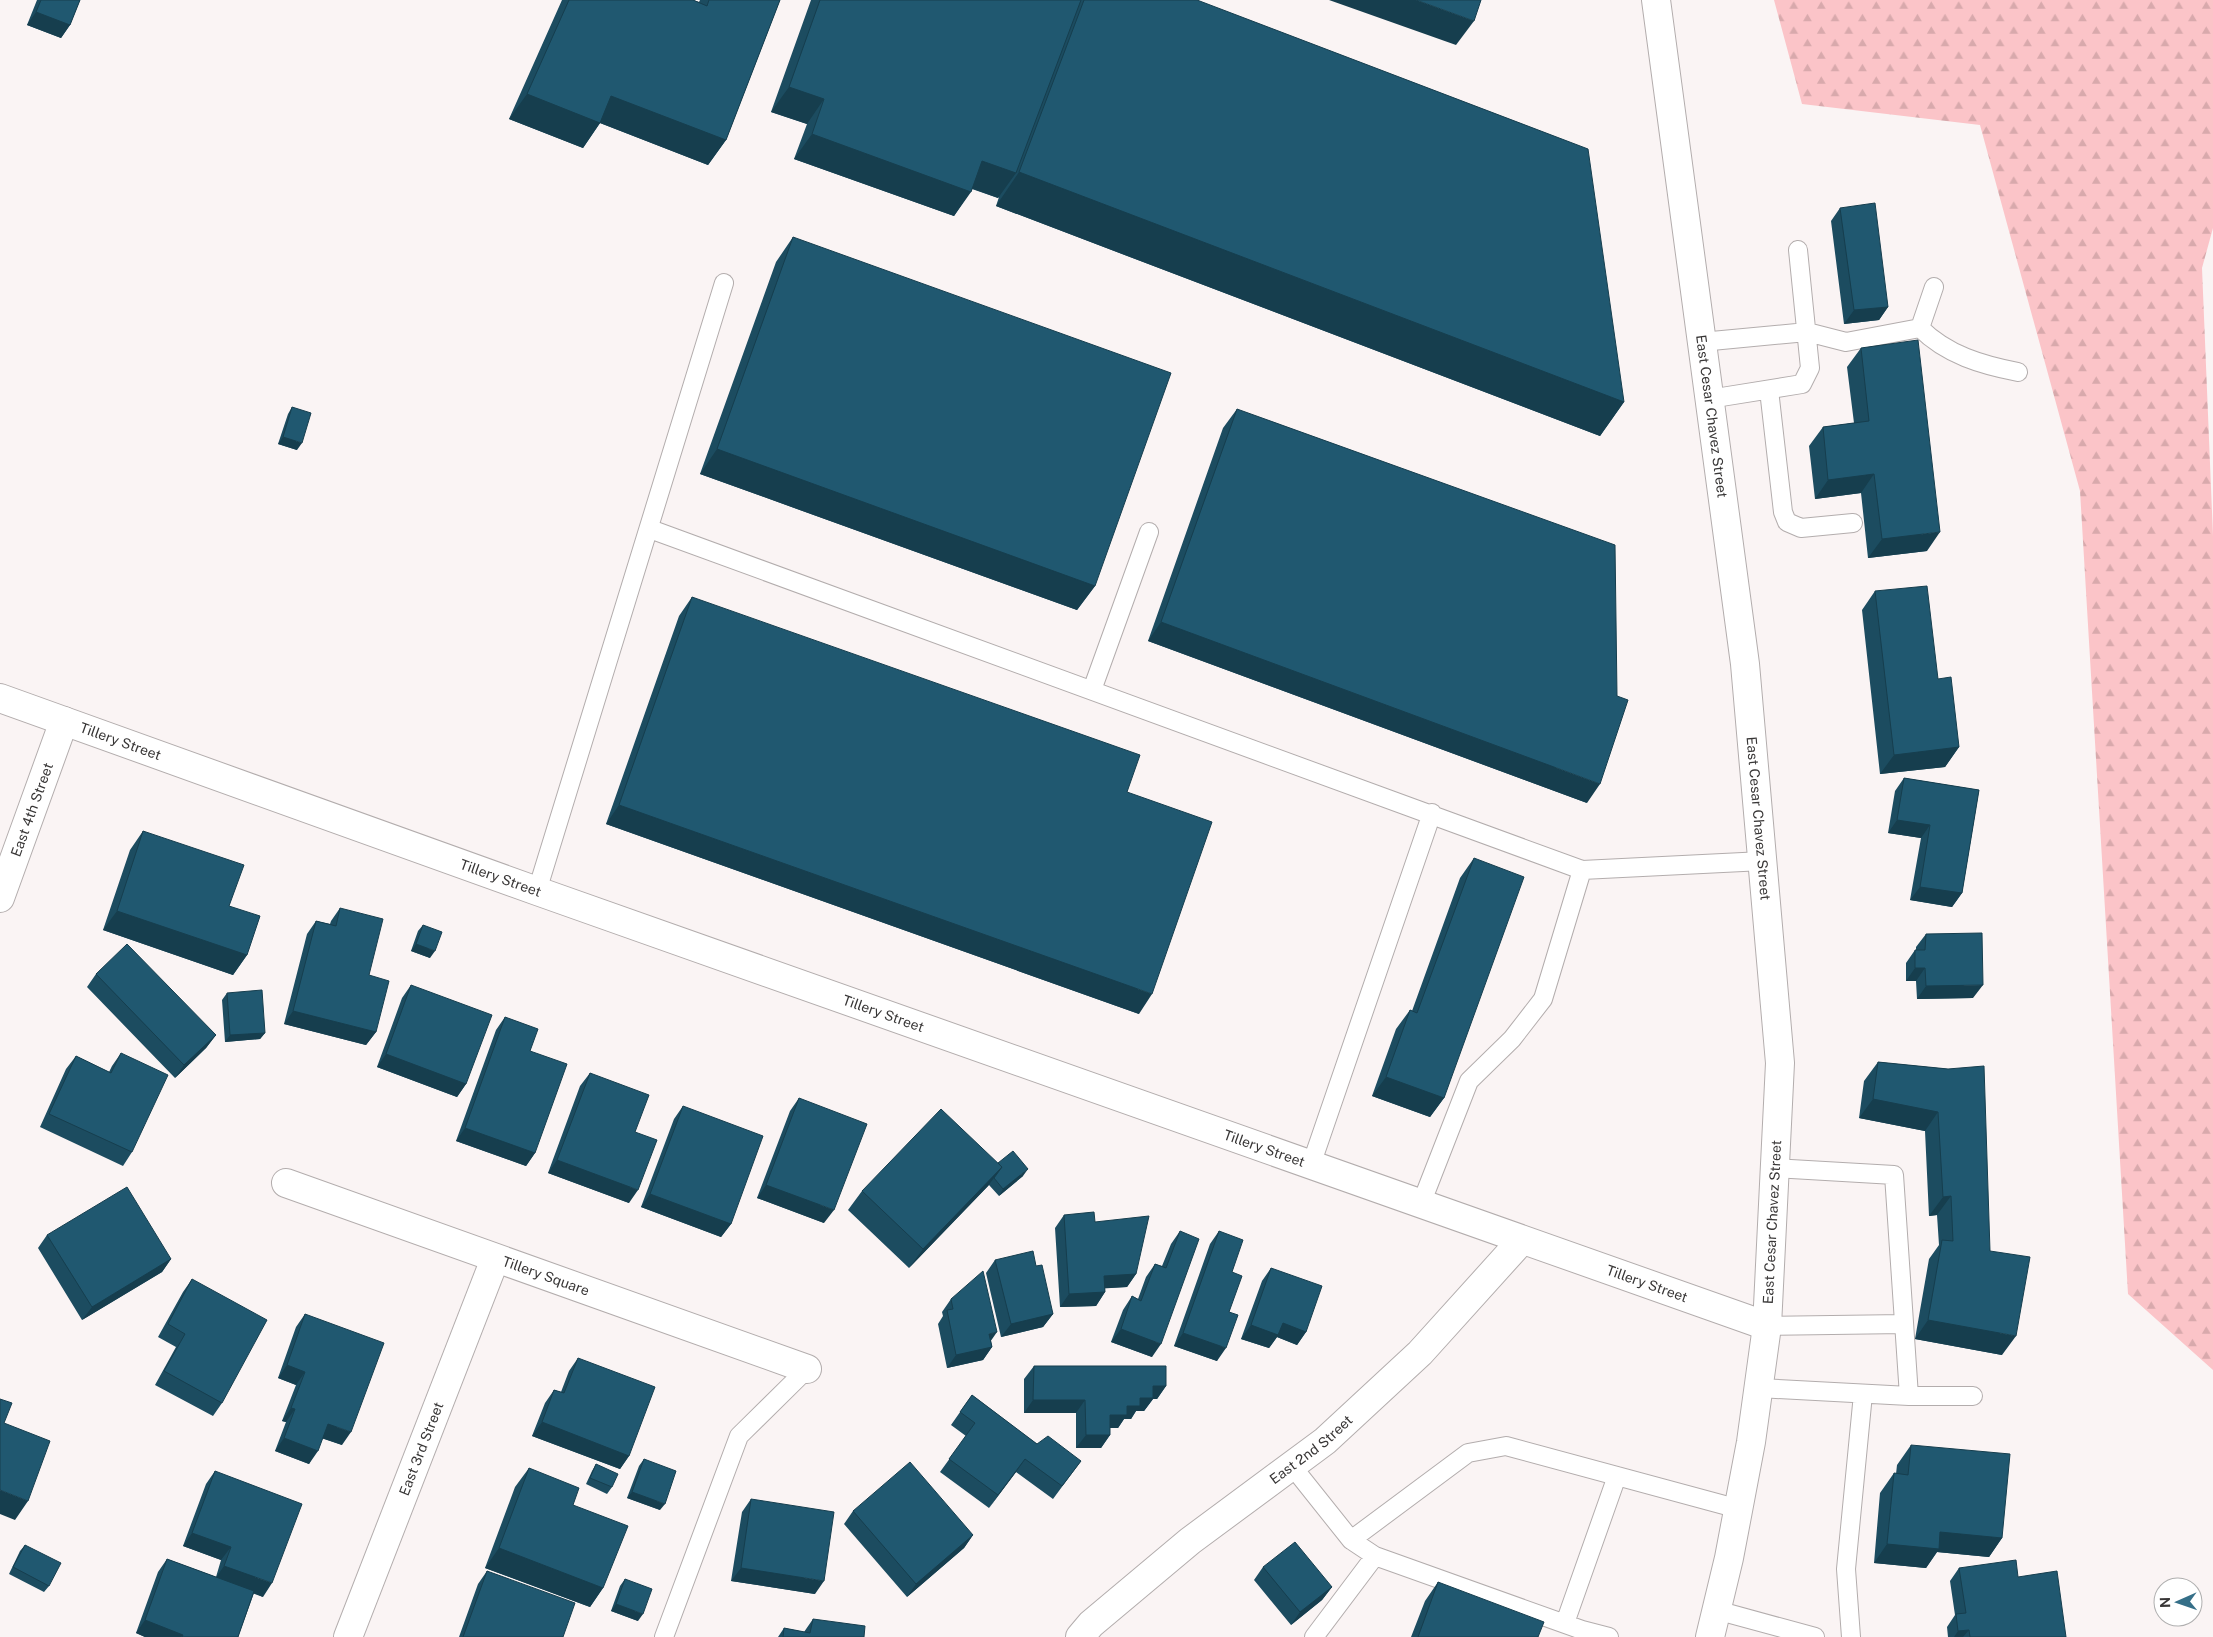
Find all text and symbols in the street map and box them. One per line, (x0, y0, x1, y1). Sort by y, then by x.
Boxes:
street label: East Cesar Chavez Street (1693, 334, 1731, 499)
street label: Tillery Street (78, 719, 163, 763)
street label: East Cesar Chavez Street (1743, 736, 1774, 901)
street label: East 4th Street (8, 760, 56, 859)
street label: Tillery Street (458, 856, 543, 900)
street label: Tillery Street (841, 992, 926, 1035)
street label: Tillery Street (1221, 1126, 1307, 1170)
street label: East Cesar Chavez Street (1760, 1140, 1784, 1304)
street label: Tillery Square (500, 1253, 592, 1299)
street label: Tillery Street (1604, 1262, 1690, 1305)
street label: East 3rd Street (396, 1400, 447, 1498)
street label: East 2nd Street (1267, 1412, 1356, 1487)
north arrow (2153, 1577, 2203, 1627)
text: N (2157, 1597, 2173, 1608)

